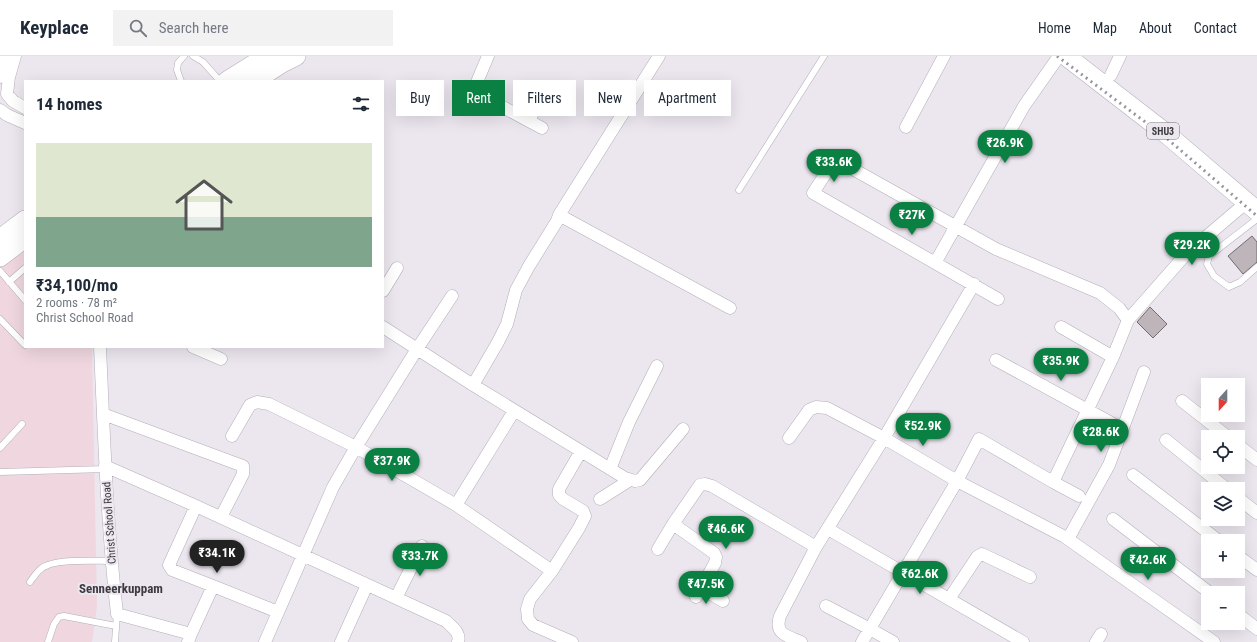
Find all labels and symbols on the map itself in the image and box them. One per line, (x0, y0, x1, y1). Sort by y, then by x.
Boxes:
road number: SHU3 (1147, 123, 1179, 139)
pin: ₹26.9K (972, 130, 1038, 164)
pin: ₹33.6K (801, 149, 867, 183)
pin: ₹27K (888, 202, 936, 236)
pin: ₹29.2K (1159, 232, 1225, 266)
pin: ₹35.9K (1028, 348, 1094, 382)
north arrow (1201, 378, 1245, 422)
pin: ₹52.9K (890, 413, 956, 447)
pin: ₹28.6K (1068, 419, 1134, 453)
pin: ₹37.9K (359, 448, 425, 482)
street label: Christ School Road (100, 481, 119, 565)
pin: ₹46.6K (693, 516, 759, 550)
pin: ₹34.1K (184, 540, 250, 574)
pin: ₹33.7K (387, 543, 453, 577)
pin: ₹42.6K (1115, 547, 1181, 581)
pin: ₹62.6K (887, 561, 953, 595)
pin: ₹47.5K (673, 571, 739, 605)
district label: Senneerkuppam (79, 581, 163, 596)

